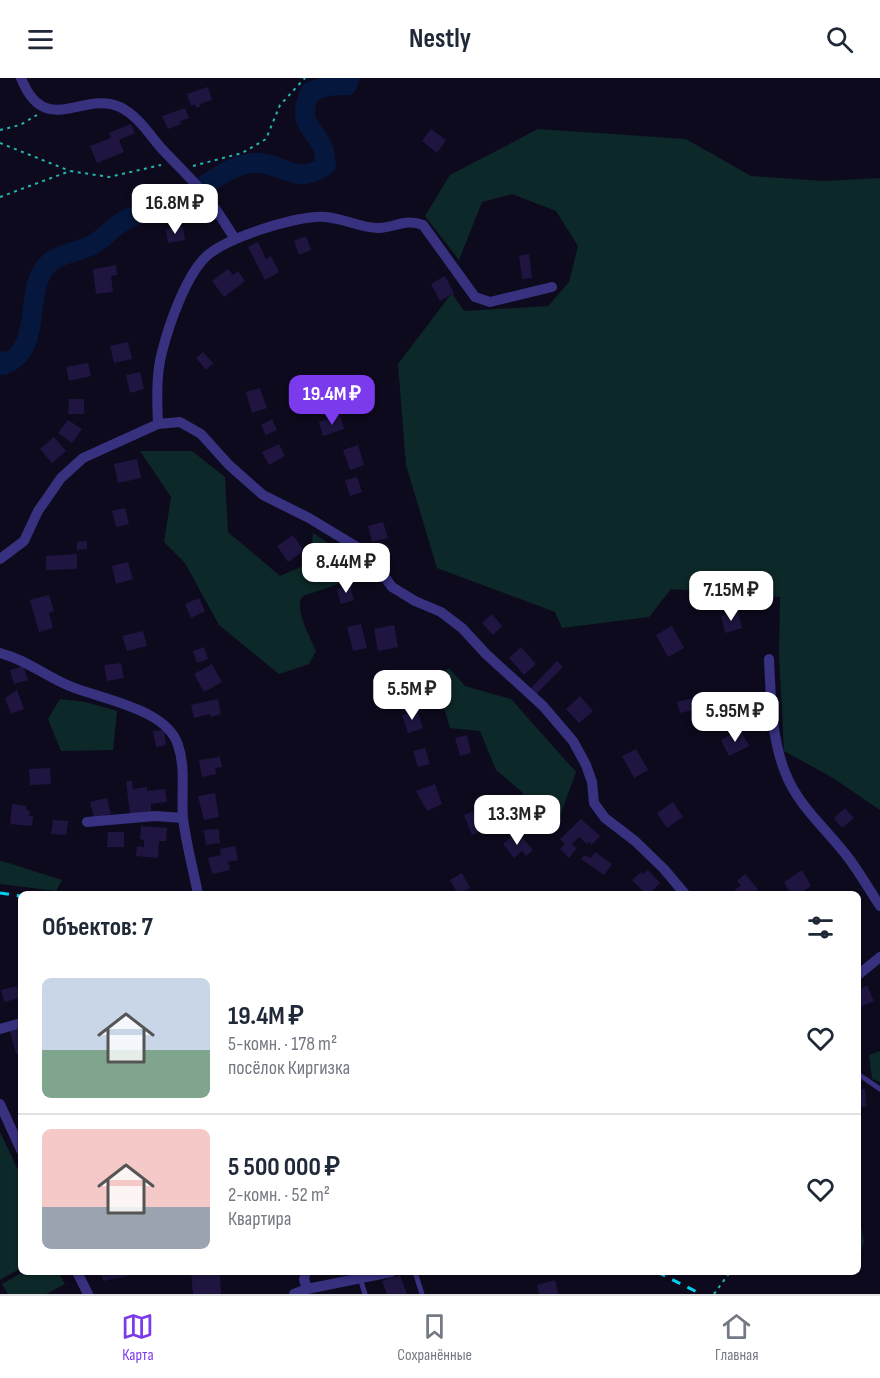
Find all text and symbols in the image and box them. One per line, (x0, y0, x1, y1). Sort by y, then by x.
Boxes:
icon: menu (24, 23, 57, 56)
text: Nestly (409, 23, 471, 55)
icon: search (823, 23, 856, 56)
pin: 16.8M ₽ (120, 184, 230, 235)
text: 16.8M ₽ (146, 191, 204, 215)
pin: 19.4M ₽ (277, 375, 387, 426)
text: 19.4M ₽ (303, 382, 361, 406)
pin: 8.44M ₽ (291, 543, 401, 594)
text: 8.44M ₽ (316, 550, 376, 574)
pin: 7.15M ₽ (676, 571, 786, 622)
text: 7.15M ₽ (703, 578, 759, 602)
pin: 5.5M ₽ (363, 670, 461, 721)
text: 5.5M ₽ (387, 677, 437, 701)
pin: 5.95M ₽ (680, 692, 790, 743)
text: 5.95M ₽ (706, 699, 764, 723)
pin: 13.3M ₽ (462, 795, 572, 846)
text: 13.3M ₽ (488, 802, 546, 826)
icon: filters (804, 911, 837, 944)
text: Объектов: 7 (42, 912, 153, 943)
text: 19.4M ₽ (228, 1001, 304, 1032)
icon: home (90, 1002, 162, 1074)
icon: heart (804, 1022, 837, 1055)
text: 5-комн. · 178 m² (228, 1032, 337, 1056)
text: посёлок Киргизка (228, 1056, 350, 1080)
text: 5 500 000 ₽ (228, 1152, 340, 1183)
icon: home (90, 1153, 162, 1225)
icon: heart (804, 1173, 837, 1206)
text: 2-комн. · 52 m² (228, 1183, 330, 1207)
text: Квартира (228, 1207, 292, 1231)
tab: Карта (121, 1310, 154, 1365)
tab: Сохранённые (397, 1310, 472, 1365)
tab: Главная (715, 1310, 759, 1365)

